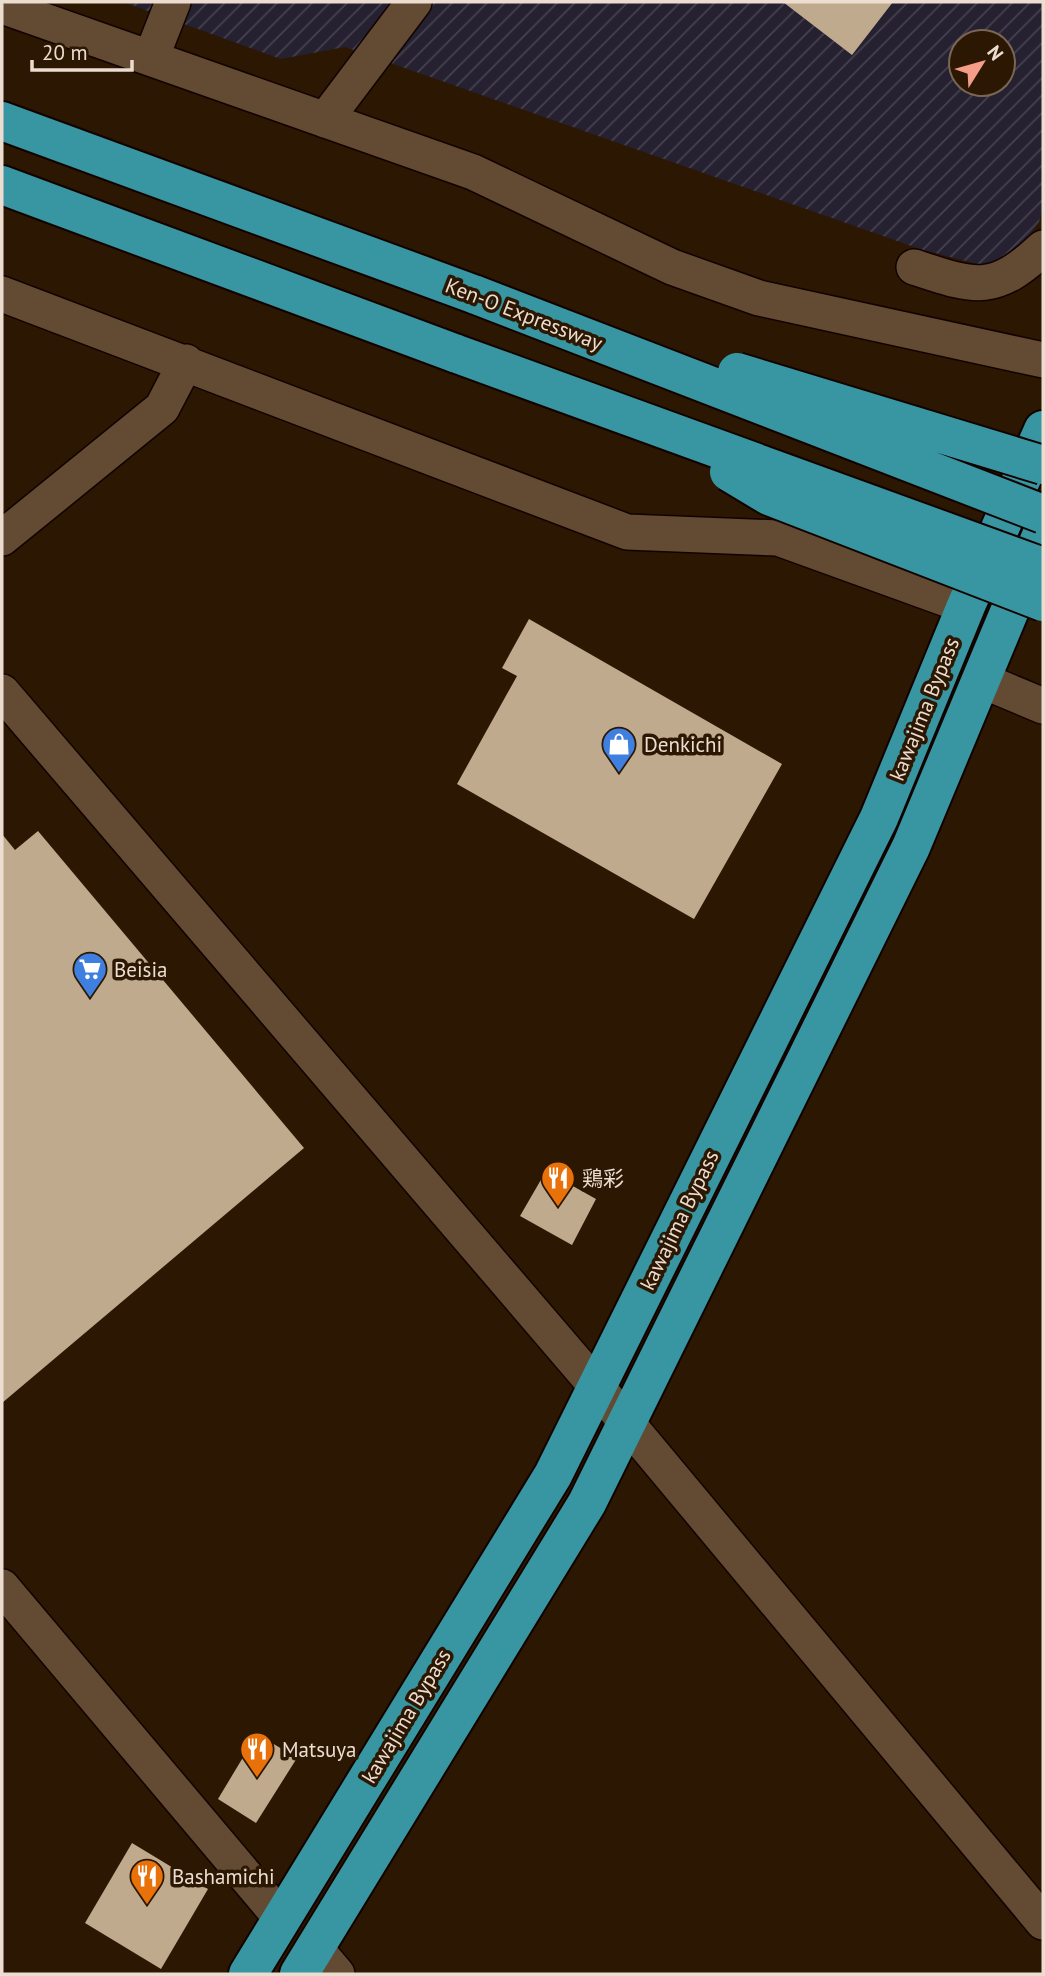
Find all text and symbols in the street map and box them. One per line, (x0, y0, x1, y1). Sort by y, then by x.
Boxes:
scale bar (32, 28, 131, 72)
north arrow (947, 28, 1017, 98)
text: 20 m (42, 39, 88, 66)
text: N (982, 41, 1009, 65)
street label: Ken-O Expressway (442, 272, 607, 356)
street label: kawajima Bypass (883, 633, 965, 785)
shop icon: Denkichi (600, 725, 638, 774)
place label: Denkichi (644, 731, 722, 758)
supermarket icon: Beisia (71, 950, 109, 999)
place label: Beisia (114, 956, 167, 983)
street label: kawajima Bypass (634, 1146, 724, 1294)
restaurant icon: 鶏彩 (539, 1159, 577, 1208)
place label: 鶏彩 (582, 1165, 624, 1192)
street label: kawajima Bypass (355, 1644, 457, 1788)
restaurant icon: Matsuya (238, 1730, 276, 1779)
place label: Matsuya (282, 1736, 357, 1763)
restaurant icon: Bashamichi (128, 1857, 166, 1906)
place label: Bashamichi (172, 1863, 275, 1890)

